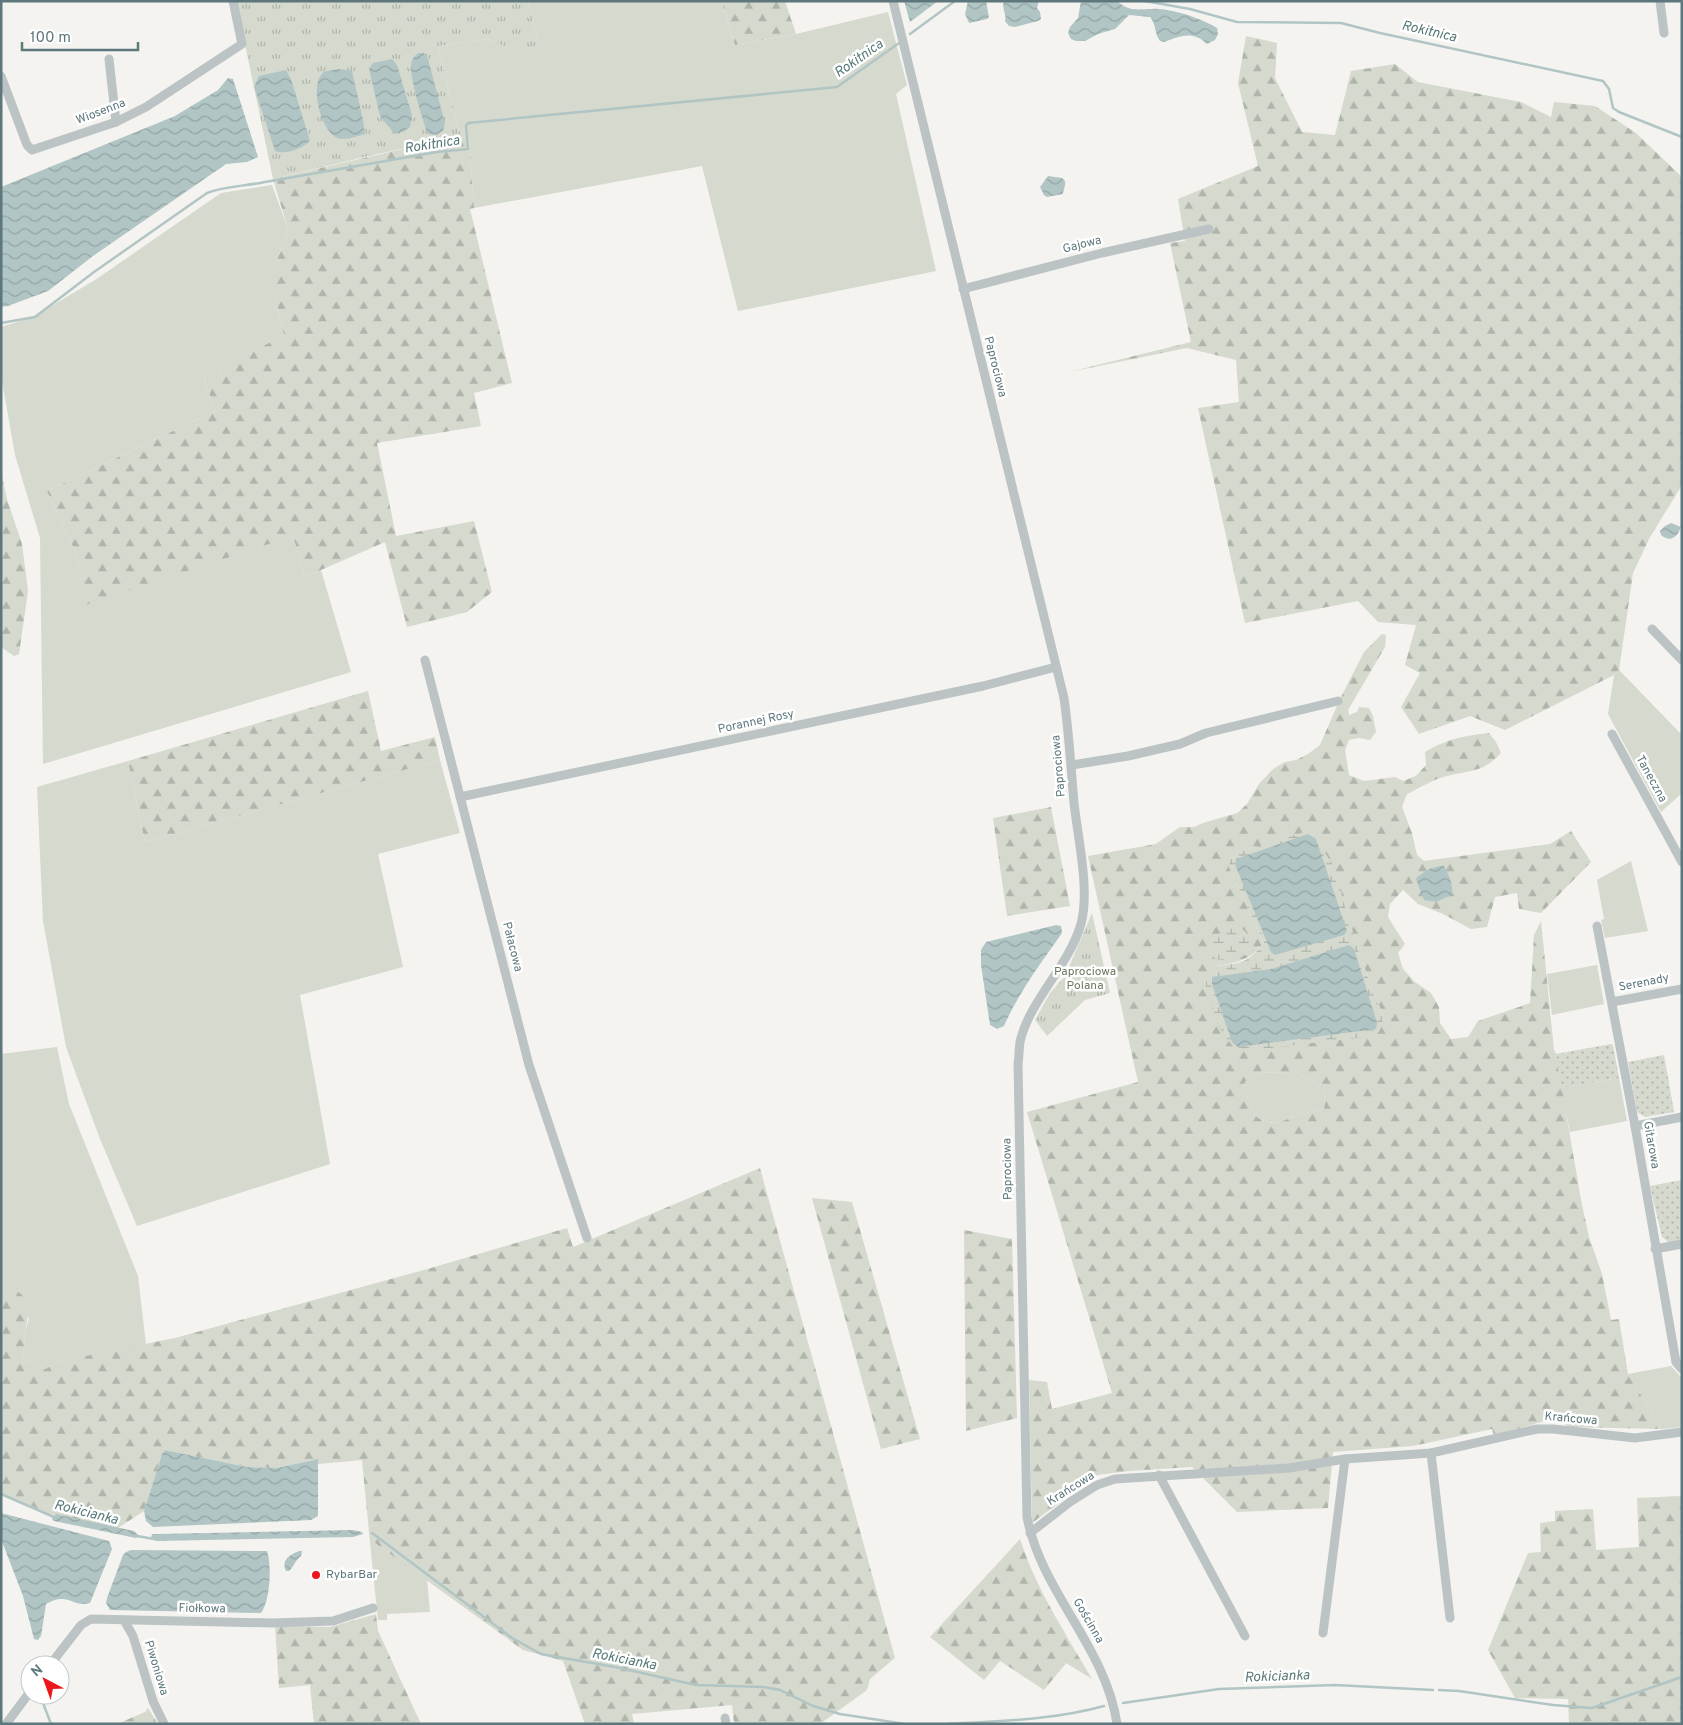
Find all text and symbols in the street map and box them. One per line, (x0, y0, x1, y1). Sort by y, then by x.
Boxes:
water label: Rokitnica (1400, 17, 1459, 47)
scale bar (22, 20, 139, 52)
text: 100 m (30, 29, 71, 48)
water label: Rokitnica (831, 36, 887, 82)
street label: Wiosenna (74, 95, 128, 129)
water label: Rokitnica (403, 132, 462, 158)
street label: Gajowa (1061, 232, 1103, 258)
street label: Paprociowa (980, 335, 1010, 399)
street label: Porannej Rosy (717, 706, 795, 738)
street label: Paprociowa (1048, 734, 1070, 798)
street label: Taneczna (1632, 753, 1670, 805)
street label: Pałacowa (498, 920, 526, 974)
park label: Paprociowa Polana (1054, 964, 1116, 994)
street label: Serenady (1617, 970, 1671, 996)
street label: Gitarowa (1639, 1120, 1663, 1170)
street label: Paprociowa (999, 1138, 1017, 1200)
street label: Krańcowa (1544, 1409, 1598, 1429)
street label: Krańcowa (1044, 1468, 1098, 1510)
water label: Rokicianka (52, 1497, 121, 1529)
place label: RybarBar (326, 1567, 378, 1583)
marker: RybarBar (310, 1569, 322, 1581)
street label: Gościnna (1069, 1596, 1107, 1646)
street label: Fiołkowa (178, 1601, 226, 1617)
street label: Piwoniowa (140, 1638, 172, 1698)
water label: Rokicianka (590, 1645, 658, 1675)
north arrow (20, 1655, 70, 1705)
text: N (28, 1662, 47, 1681)
water label: Rokicianka (1244, 1667, 1311, 1687)

